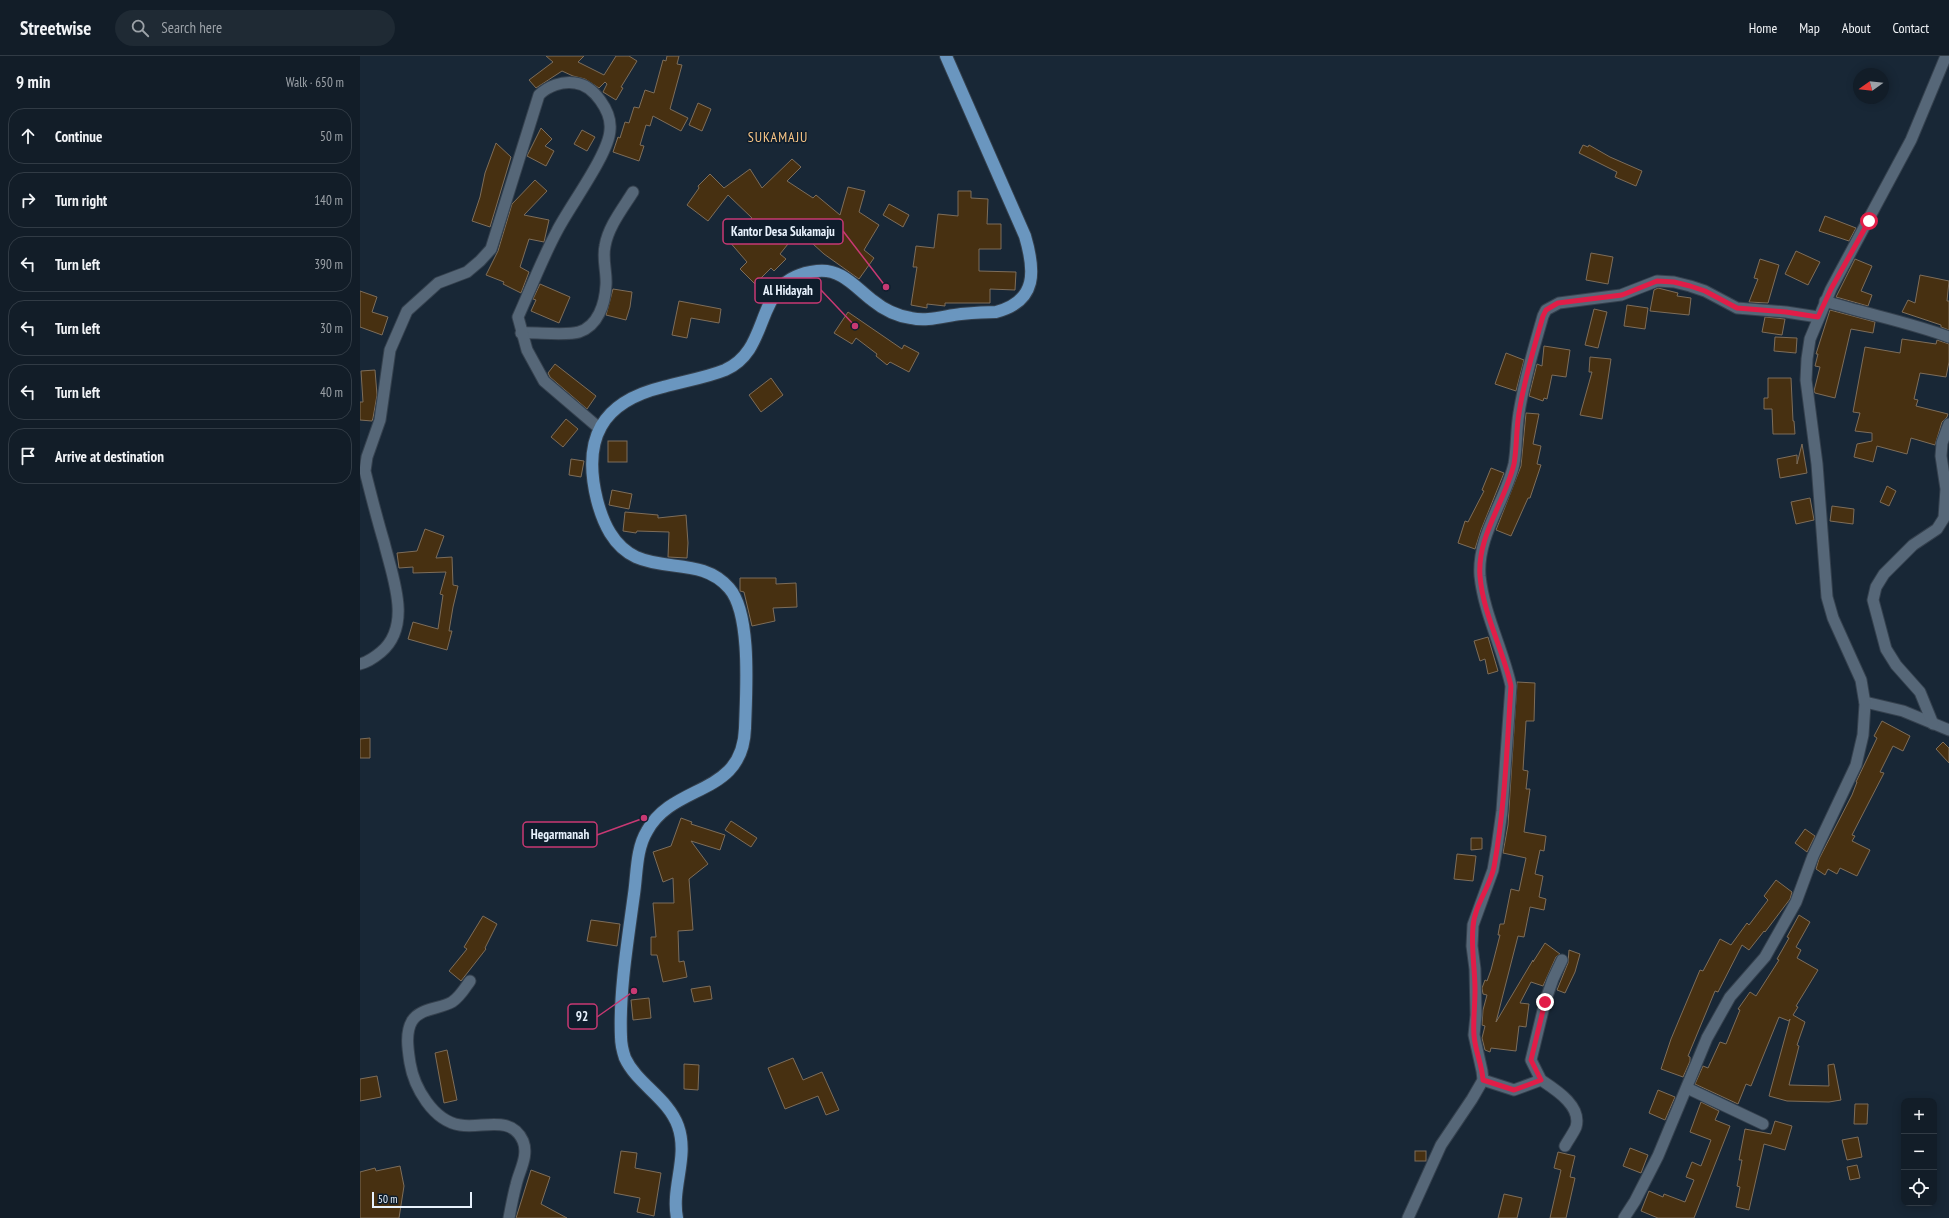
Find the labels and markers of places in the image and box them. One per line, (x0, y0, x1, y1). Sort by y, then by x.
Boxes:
callout: Kantor Desa Sukamaju (723, 219, 843, 244)
callout: Al Hidayah (755, 278, 821, 303)
callout: Hegarmanah (523, 822, 597, 847)
callout: 92 (568, 1004, 597, 1029)

